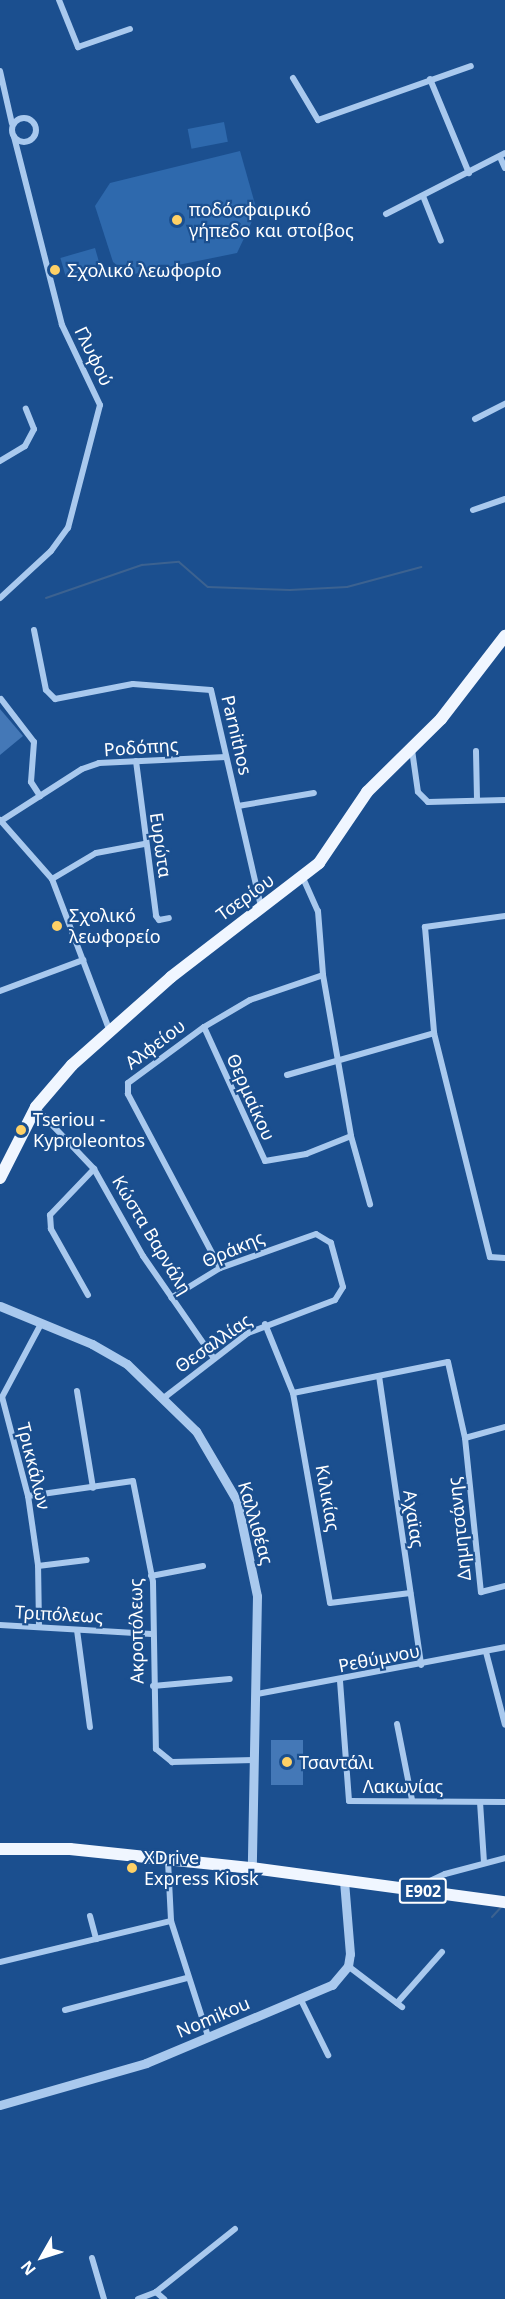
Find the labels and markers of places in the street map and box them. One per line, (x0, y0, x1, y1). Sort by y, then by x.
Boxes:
place label: ποδόσφαιρικό γήπεδο και στοίβος (189, 199, 354, 242)
marker: ποδόσφαιρικό γήπεδο και στοίβος (170, 213, 184, 227)
place label: Σχολικό λεωφορίο (67, 259, 222, 281)
marker: Σχολικό λεωφορίο (48, 263, 62, 277)
place label: Σχολικό λεωφορείο (69, 905, 161, 948)
marker: Σχολικό λεωφορείο (50, 919, 64, 933)
place label: Tseriou - Kyproleontos (33, 1109, 145, 1152)
marker: Tseriou - Kyproleontos (14, 1123, 28, 1137)
place label: Τσαντάλι (299, 1751, 374, 1773)
marker: Τσαντάλι (280, 1755, 294, 1769)
place label: XDrive Express Kiosk (144, 1847, 259, 1890)
marker: XDrive Express Kiosk (125, 1861, 139, 1875)

